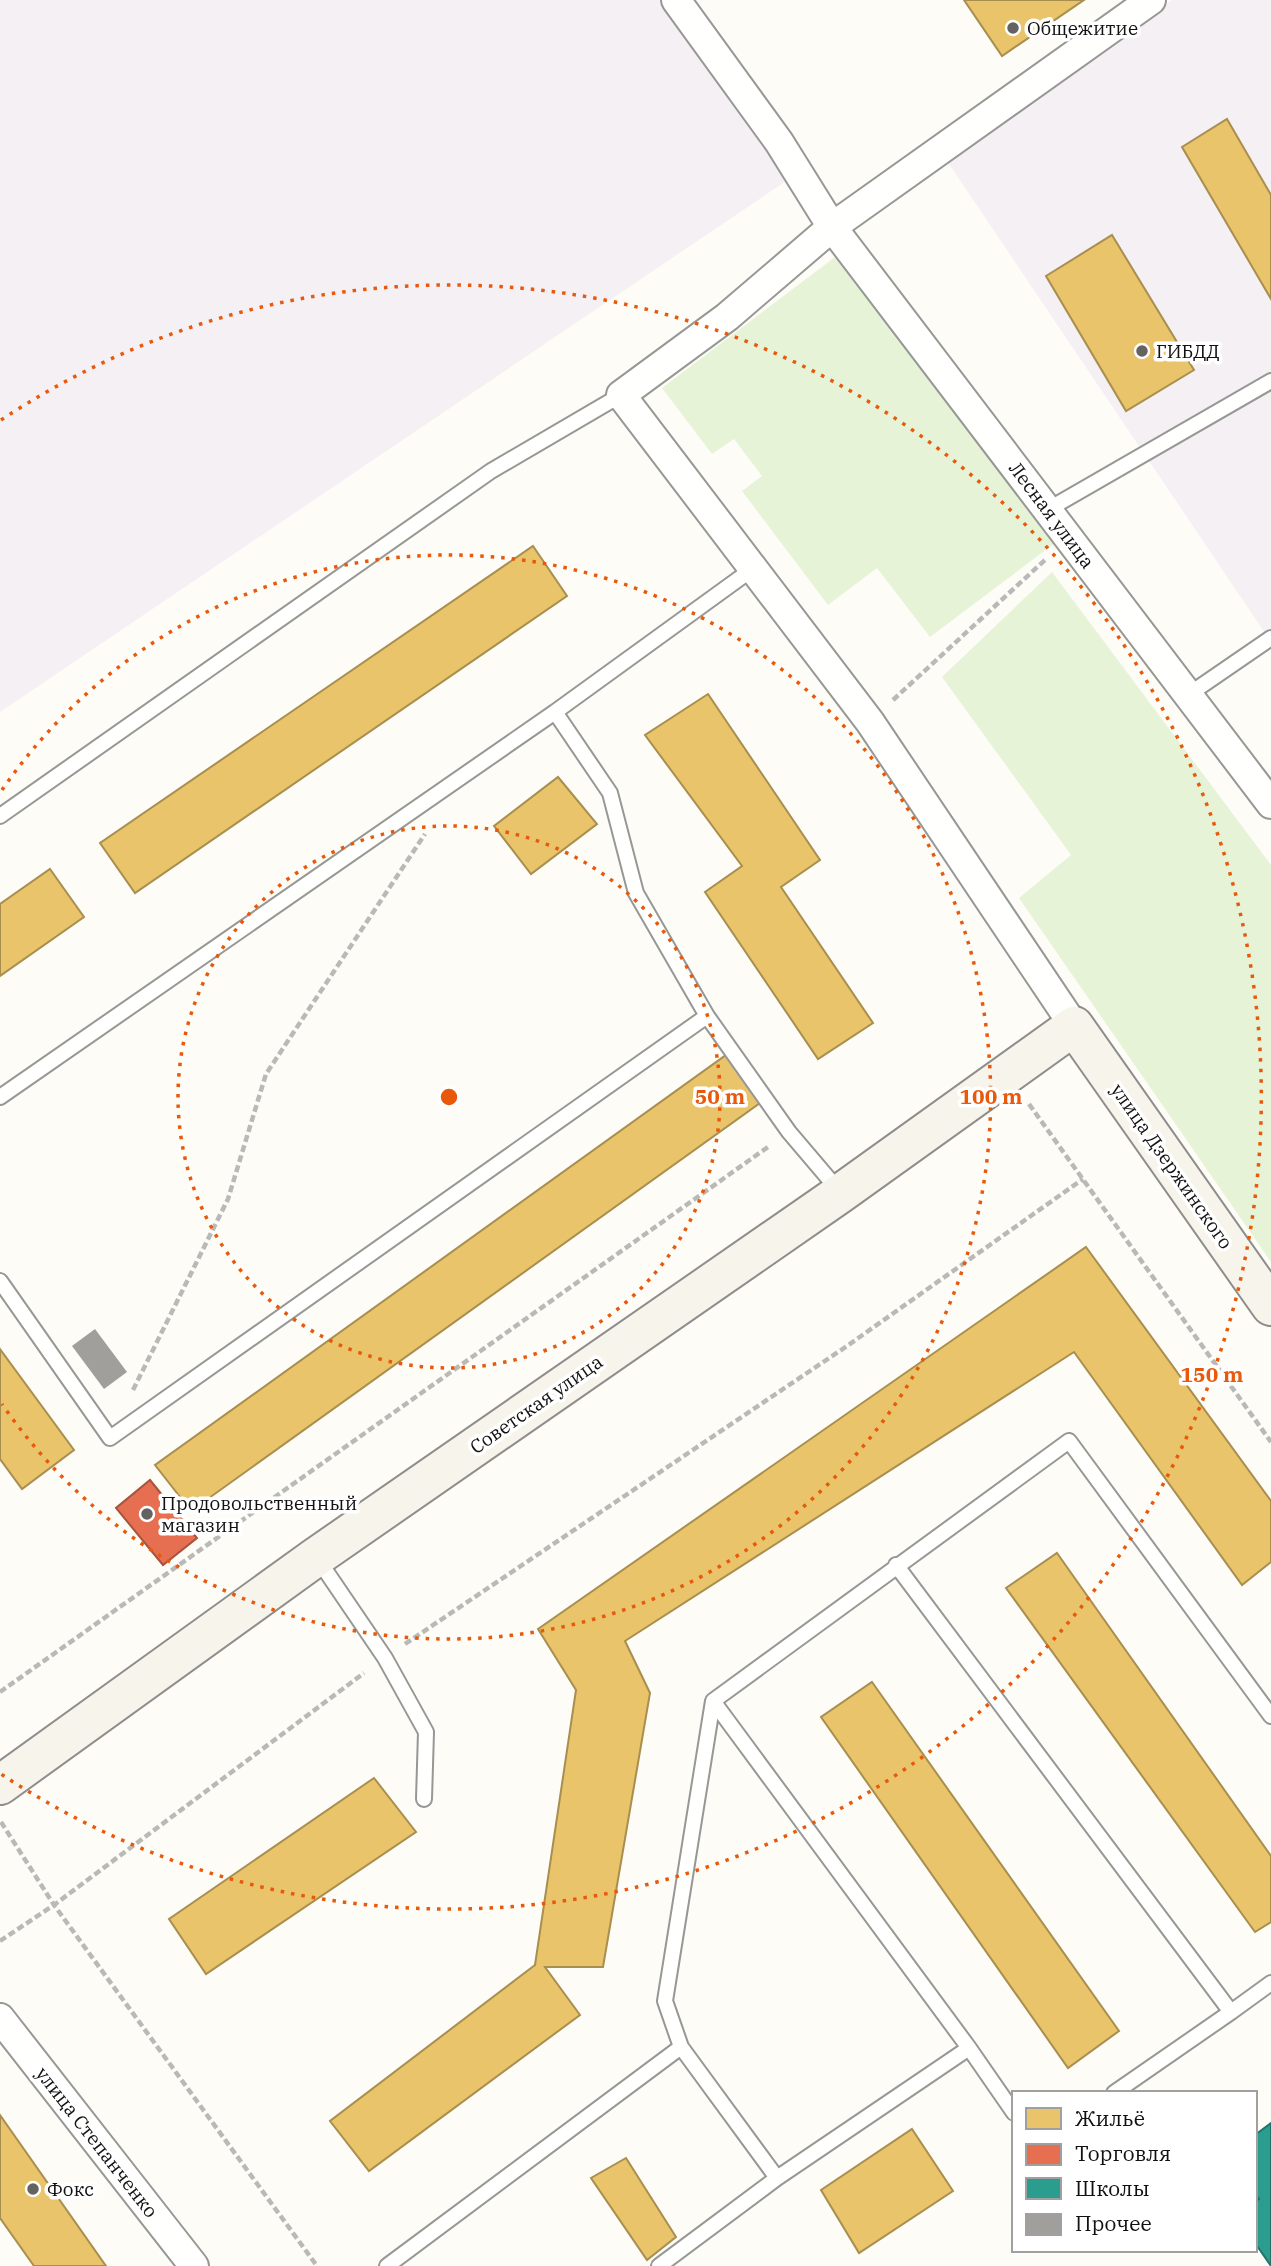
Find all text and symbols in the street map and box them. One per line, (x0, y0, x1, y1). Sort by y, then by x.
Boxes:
place label: Общежитие (1027, 16, 1138, 40)
marker: Общежитие (1005, 20, 1021, 36)
place label: ГИБДД (1156, 339, 1220, 363)
marker: ГИБДД (1134, 343, 1150, 359)
street label: Лесная улица (1004, 457, 1100, 573)
street label: улица Дзержинского (1106, 1079, 1238, 1253)
text: 50 m (695, 1082, 745, 1110)
text: 100 m (959, 1082, 1023, 1110)
centre of rings (437, 1085, 461, 1109)
street label: Советская улица (465, 1349, 607, 1459)
text: 150 m (1180, 1360, 1244, 1388)
place label: Продовольственный магазин (161, 1491, 357, 1537)
marker: Продовольственный магазин (139, 1506, 155, 1522)
street label: улица Степанченко (31, 2062, 163, 2222)
legend (1012, 2091, 1257, 2252)
text: Жильё (1075, 2104, 1145, 2132)
text: Торговля (1075, 2139, 1171, 2167)
text: Школы (1075, 2174, 1150, 2202)
place label: Фокс (47, 2177, 94, 2201)
marker: Фокс (25, 2181, 41, 2197)
text: Прочее (1075, 2209, 1152, 2237)

